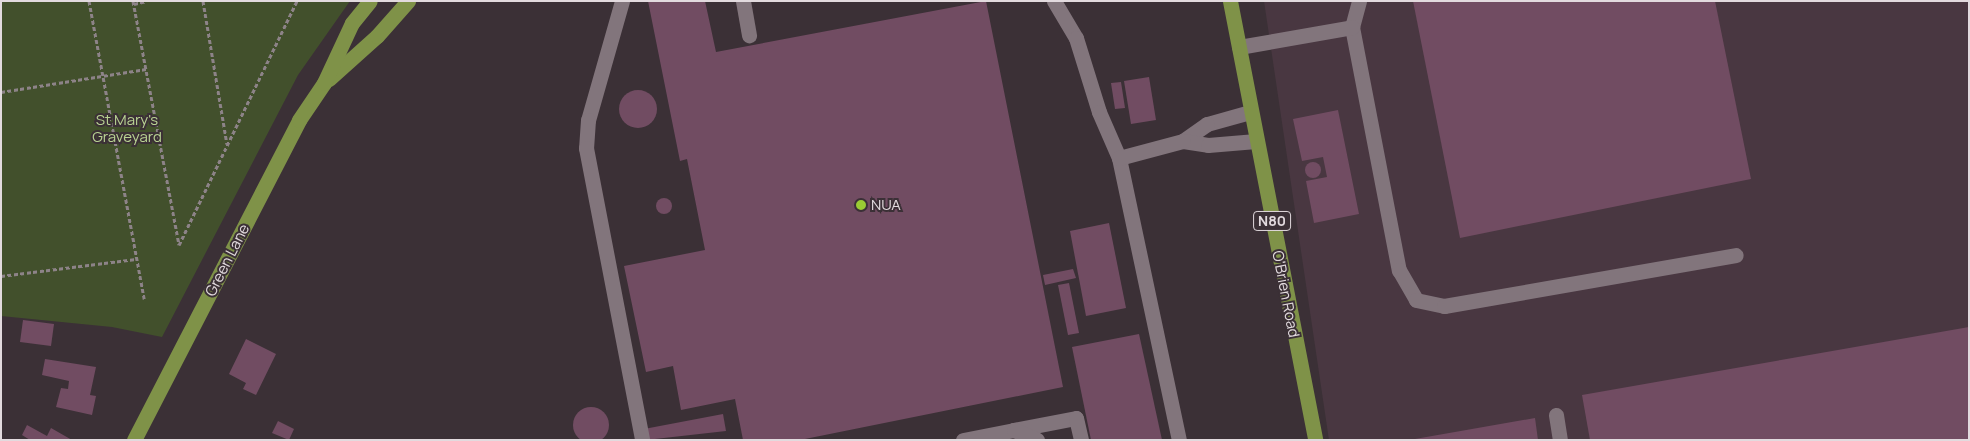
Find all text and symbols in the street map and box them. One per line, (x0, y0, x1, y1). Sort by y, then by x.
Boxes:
park label: St Mary's Graveyard (92, 110, 162, 145)
place label: NUA (871, 196, 901, 214)
marker: NUA (855, 199, 867, 211)
road number: N80 (1252, 210, 1292, 232)
street label: Green Lane (201, 221, 253, 299)
street label: O'Brien Road (1269, 249, 1303, 339)

